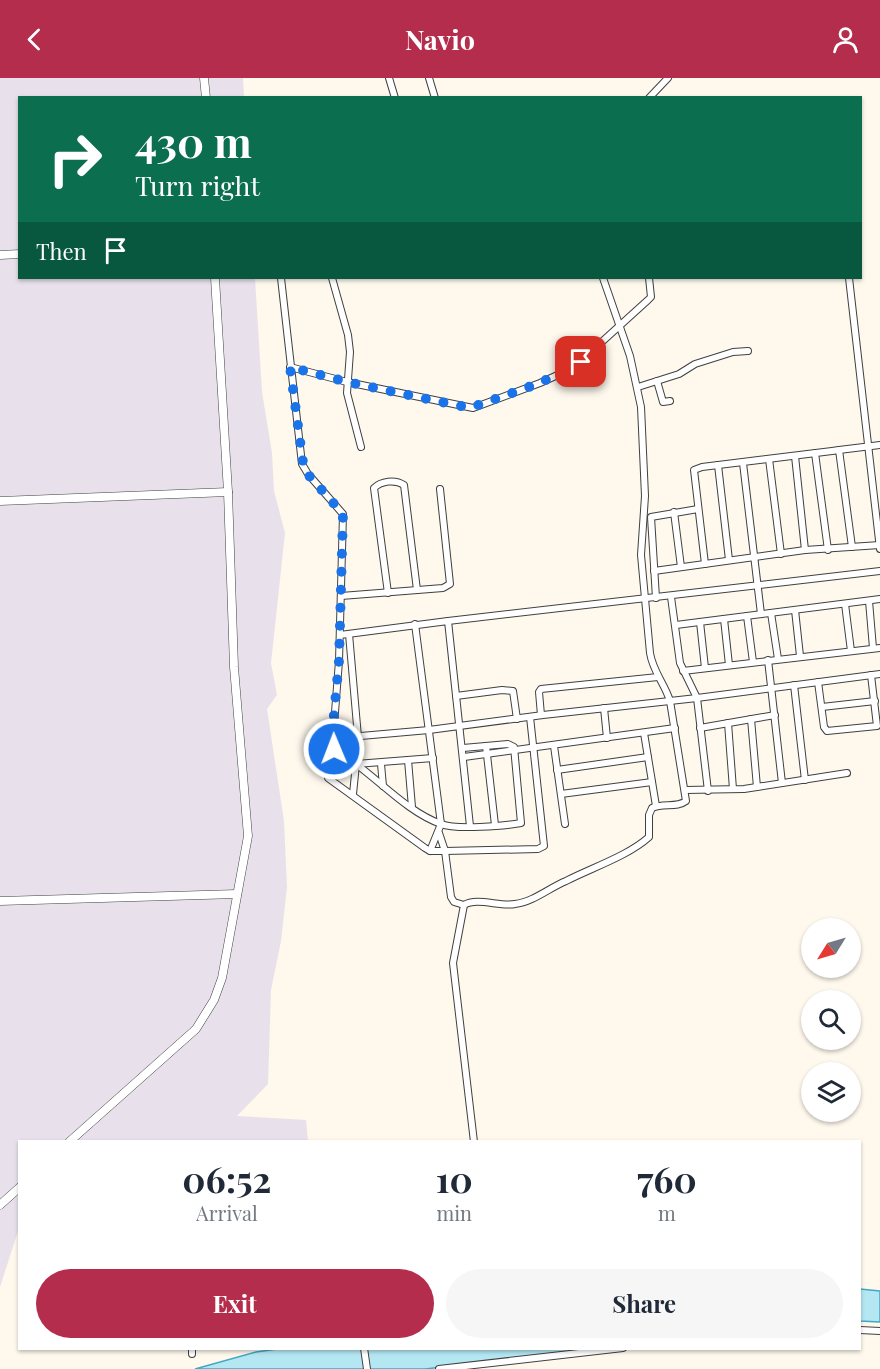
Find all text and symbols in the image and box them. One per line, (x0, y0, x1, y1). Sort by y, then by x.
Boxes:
text: Navio (405, 21, 475, 57)
icon: back (18, 23, 51, 56)
icon: person (829, 23, 862, 56)
text: 430 m (135, 113, 252, 169)
icon: right (36, 120, 114, 198)
text: Turn right (135, 167, 260, 203)
icon: arrive (99, 234, 132, 267)
text: Then (36, 236, 87, 266)
pin (555, 336, 606, 387)
icon: arrive (564, 345, 597, 378)
position arrow (302, 717, 366, 781)
north arrow (801, 918, 861, 978)
map controls (801, 918, 861, 1122)
button: search (801, 990, 861, 1050)
button: layers (801, 1062, 861, 1122)
text: 06:52 (182, 1154, 271, 1202)
text: 10 (436, 1154, 473, 1202)
text: 760 (637, 1154, 697, 1202)
text: Arrival (196, 1199, 258, 1226)
text: min (436, 1199, 472, 1226)
text: m (658, 1199, 676, 1226)
button: Exit (36, 1269, 434, 1338)
button: Share (446, 1269, 843, 1338)

